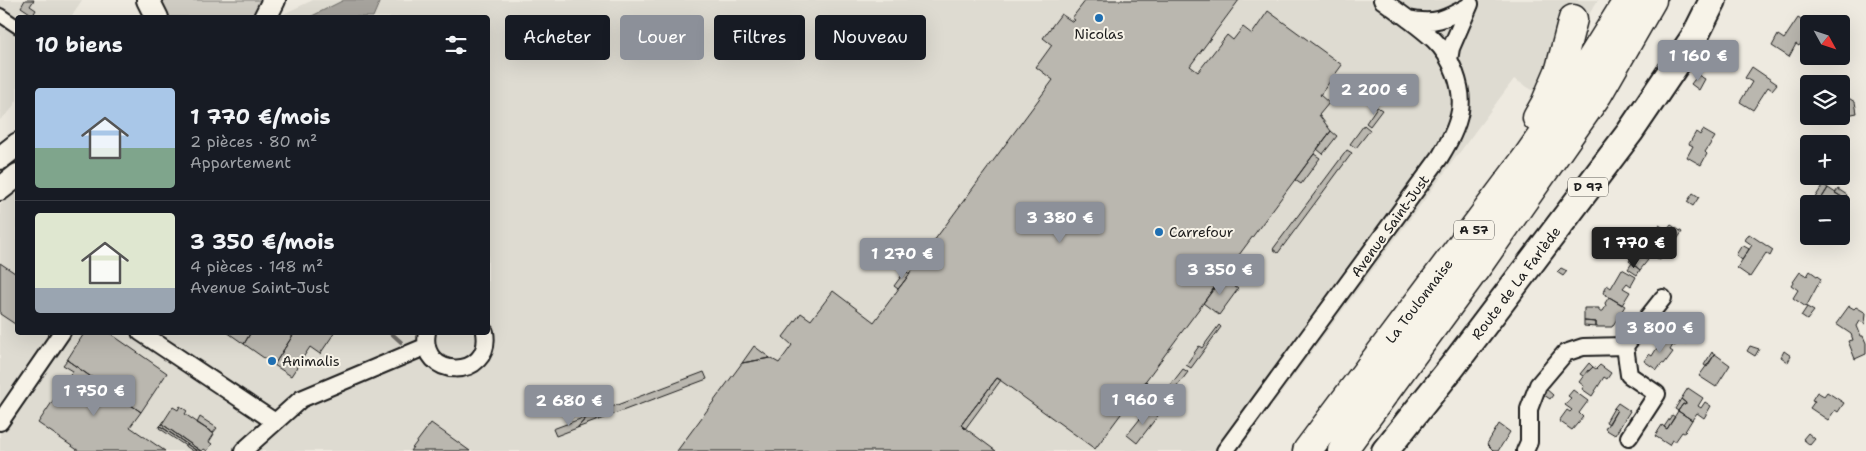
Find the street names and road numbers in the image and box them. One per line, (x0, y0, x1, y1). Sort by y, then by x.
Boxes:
street label: Avenue Saint-Just (1347, 171, 1433, 281)
road number: D 97 (1568, 178, 1608, 196)
road number: A 57 (1454, 220, 1494, 240)
street label: Route de La Farlède (1468, 223, 1564, 343)
street label: La Toulonnaise (1381, 255, 1457, 347)

